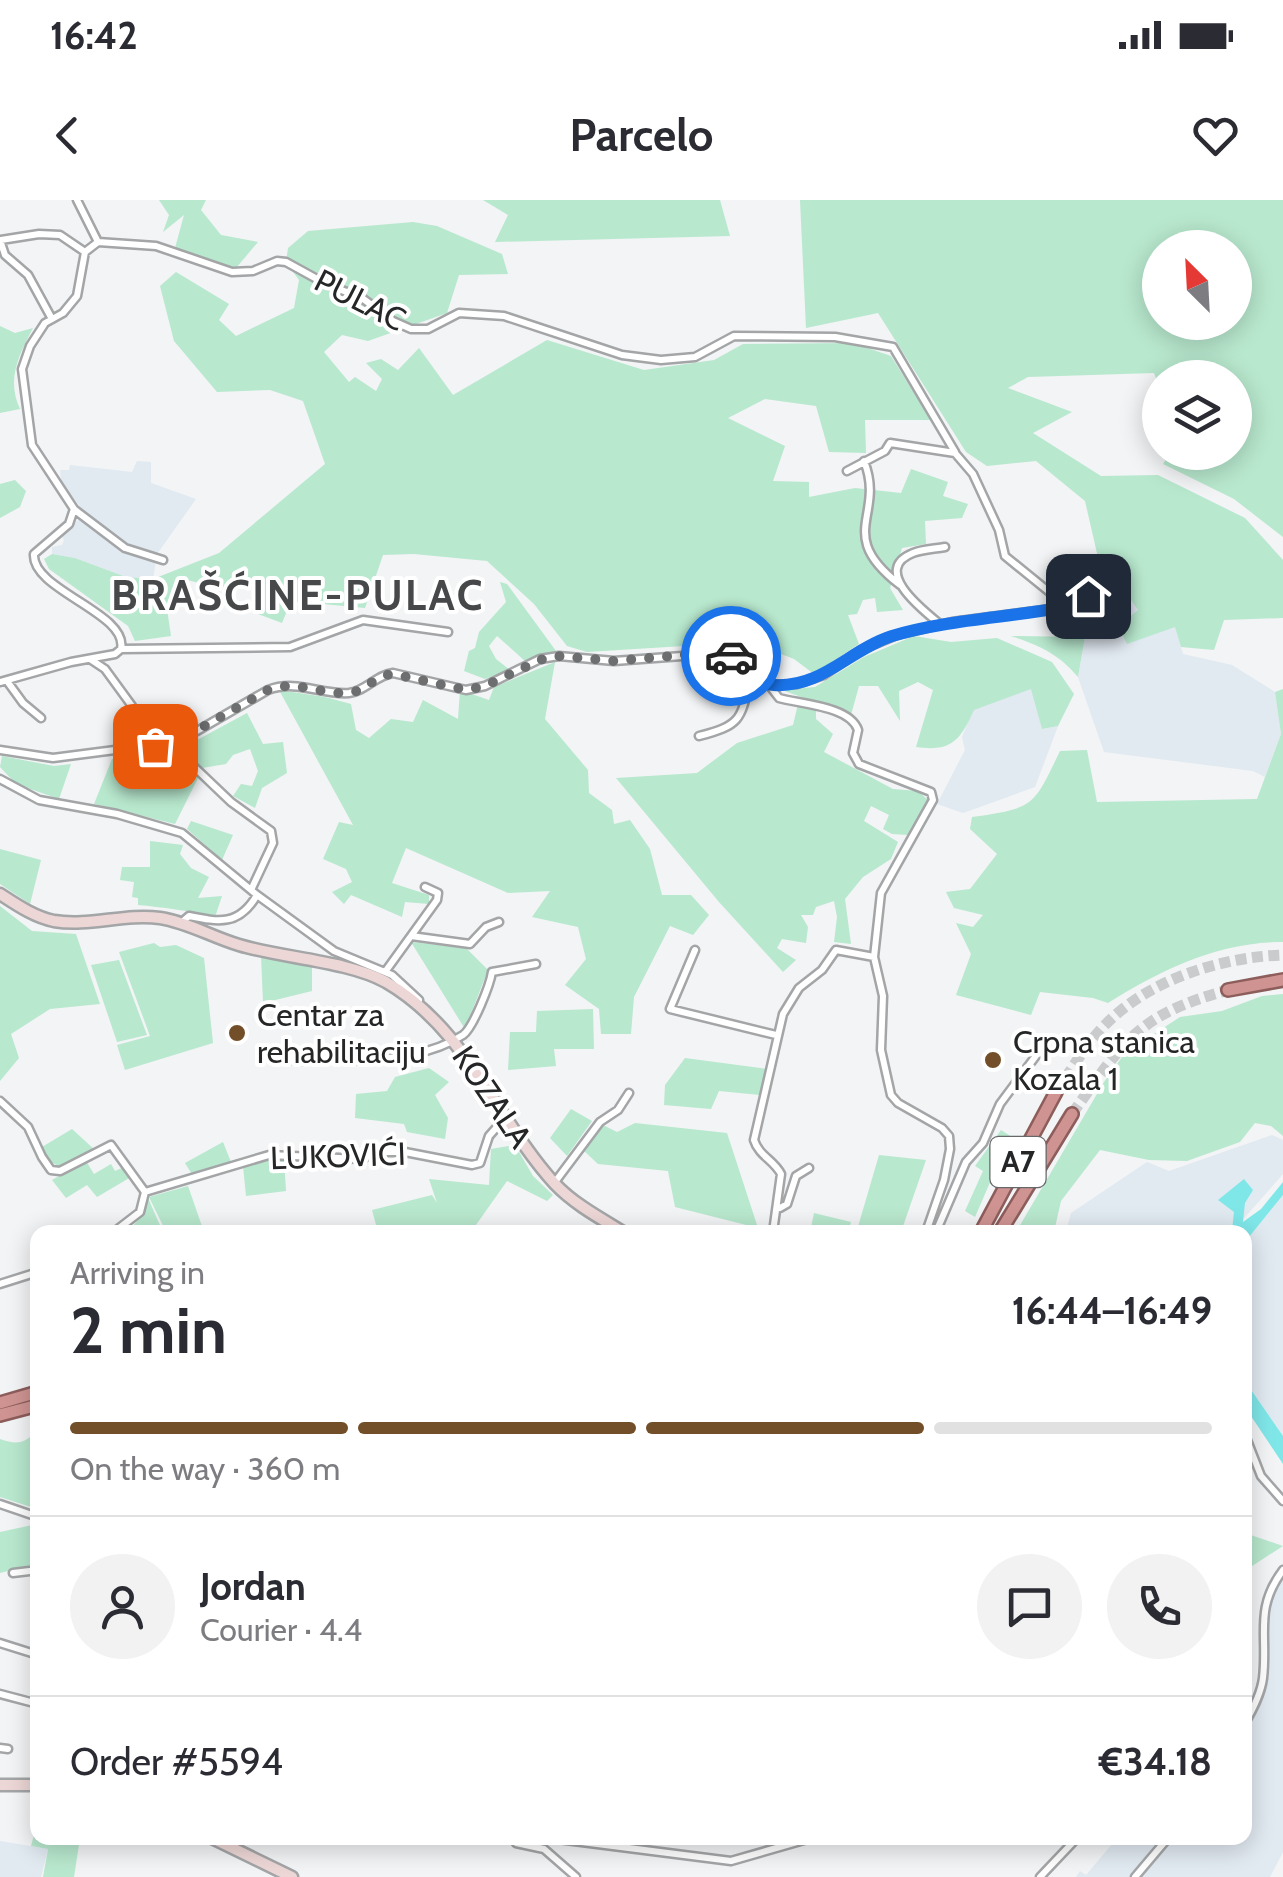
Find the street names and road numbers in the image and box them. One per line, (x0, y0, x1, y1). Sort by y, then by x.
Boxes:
street label: PULAC (308, 260, 412, 339)
street label: KOZALA (444, 1038, 541, 1155)
street label: LUKOVIĆI (270, 1134, 406, 1177)
road number: A7 (990, 1137, 1046, 1187)

